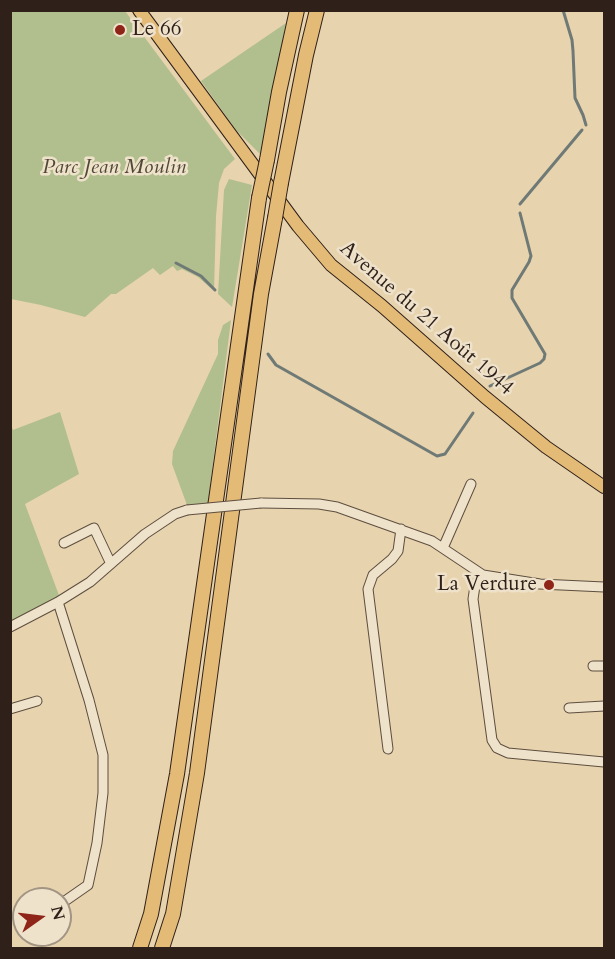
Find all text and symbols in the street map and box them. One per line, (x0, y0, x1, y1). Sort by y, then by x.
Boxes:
place label: Le 66 (132, 17, 181, 43)
marker: Le 66 (113, 23, 127, 37)
park label: Parc Jean Moulin (42, 155, 186, 181)
street label: Avenue du 21 Août 1944 (334, 237, 518, 401)
place label: La Verdure (437, 572, 537, 598)
marker: La Verdure (542, 578, 556, 592)
north arrow (12, 887, 72, 947)
text: N (45, 904, 70, 923)

